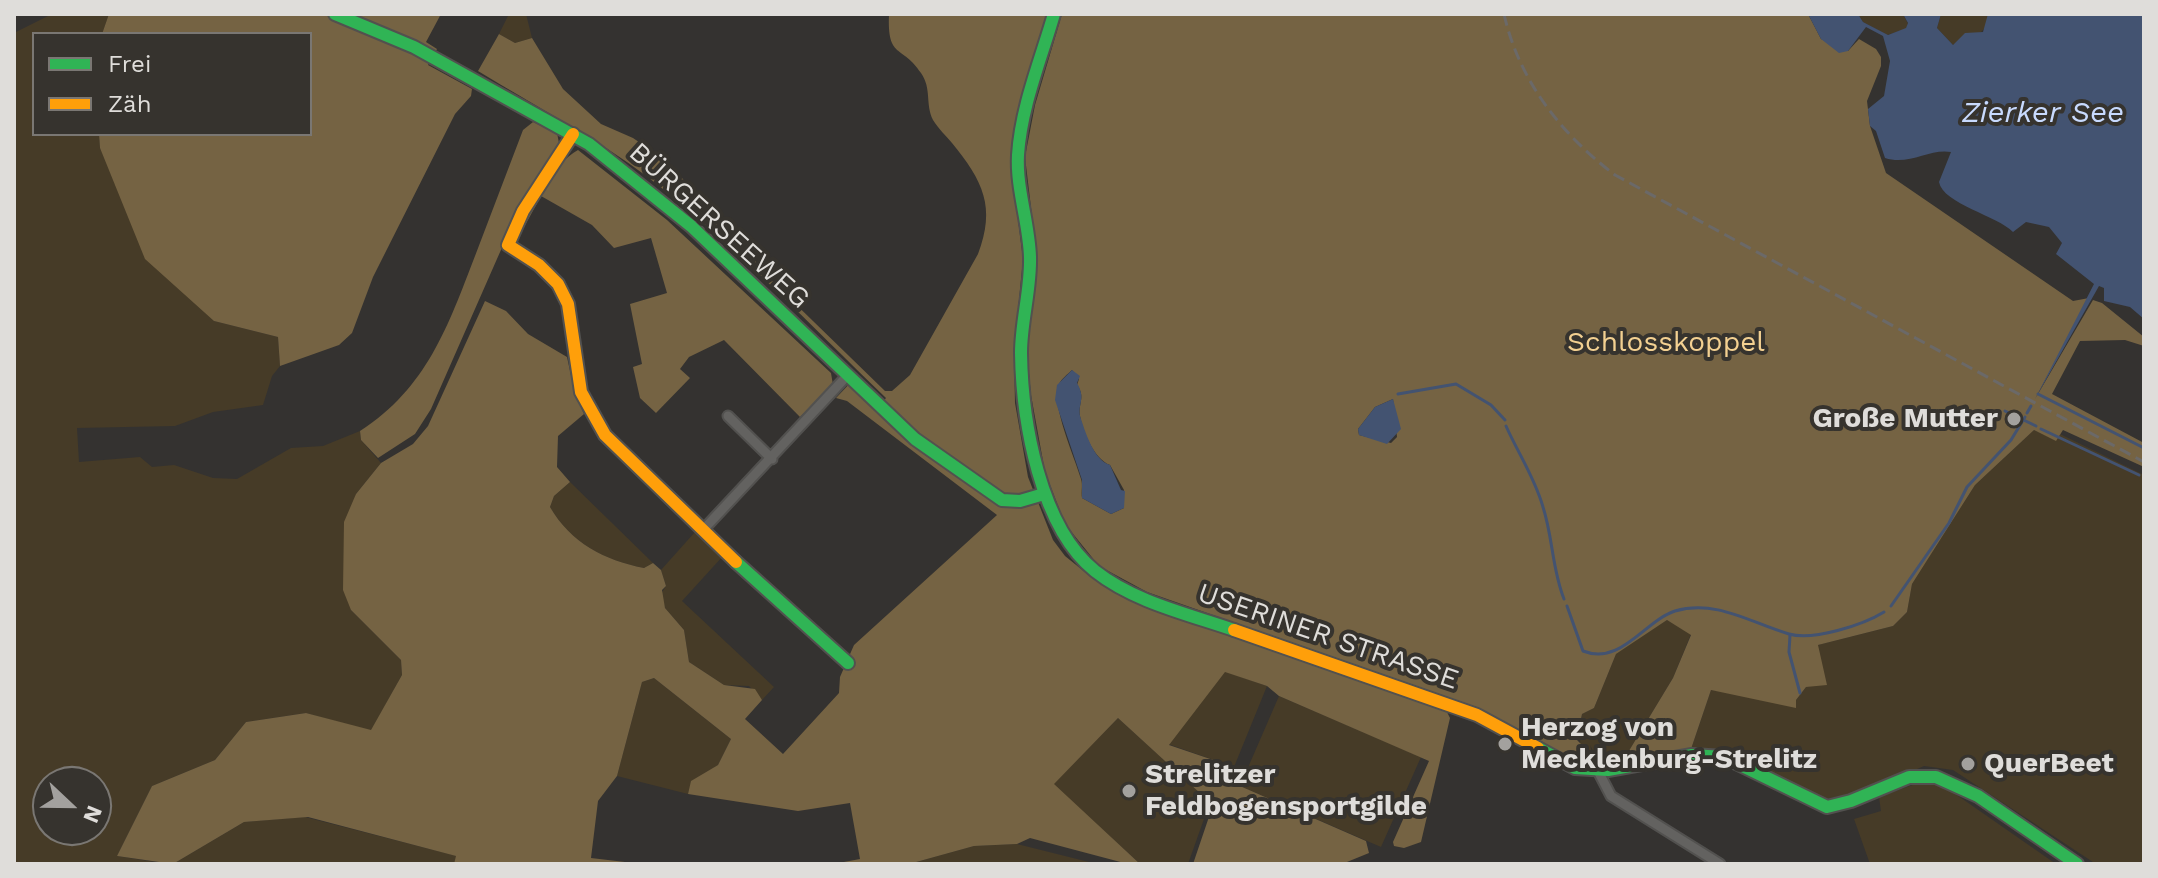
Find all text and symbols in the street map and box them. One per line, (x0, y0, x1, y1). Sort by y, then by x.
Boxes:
legend (32, 32, 312, 136)
text: Frei (108, 50, 151, 78)
text: Zäh (108, 90, 152, 118)
water label: Zierker See (1962, 95, 2124, 131)
street label: BÜRGERSEEWEG (622, 136, 816, 316)
park label: Schlosskoppel (1567, 326, 1765, 360)
place label: Große Mutter (1812, 402, 1998, 436)
marker: Große Mutter (2005, 410, 2023, 428)
street label: USERINER STRASSE (1193, 577, 1463, 697)
place label: Herzog von Mecklenburg-Strelitz (1521, 711, 1817, 777)
marker: Herzog von Mecklenburg-Strelitz (1496, 735, 1514, 753)
place label: QuerBeet (1984, 747, 2114, 781)
marker: QuerBeet (1959, 755, 1977, 773)
place label: Strelitzer Feldbogensportgilde (1145, 758, 1427, 824)
north arrow (32, 766, 112, 846)
marker: Strelitzer Feldbogensportgilde (1120, 782, 1138, 800)
text: N (78, 802, 108, 827)

